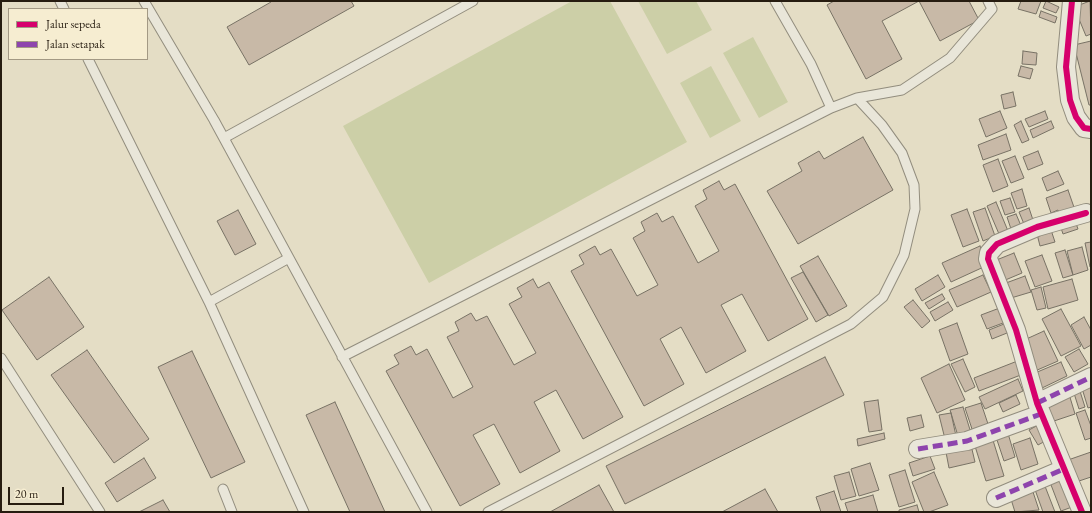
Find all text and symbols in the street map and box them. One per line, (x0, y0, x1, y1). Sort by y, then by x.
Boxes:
legend (8, 8, 148, 60)
text: Jalur sepeda (46, 16, 101, 32)
text: Jalan setapak (46, 36, 105, 52)
scale bar (10, 479, 66, 505)
text: 20 m (15, 486, 38, 502)

